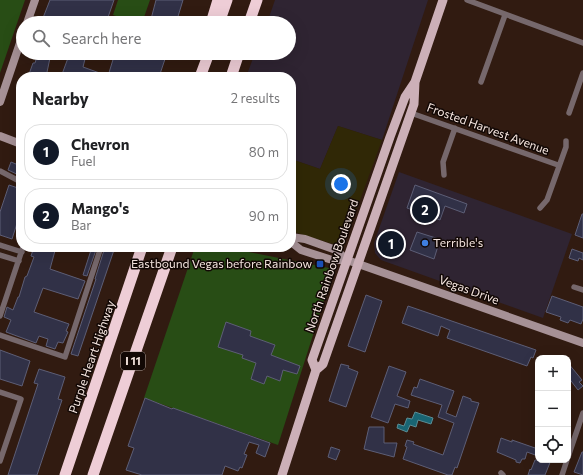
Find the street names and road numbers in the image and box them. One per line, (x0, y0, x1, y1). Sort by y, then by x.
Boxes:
street label: Frosted Harvest Avenue (425, 99, 551, 157)
street label: North Rainbow Boulevard (302, 197, 360, 334)
street label: Vegas Drive (437, 272, 501, 306)
street label: Purple Heart Highway (65, 298, 117, 415)
road number: I 11 (121, 352, 145, 370)

